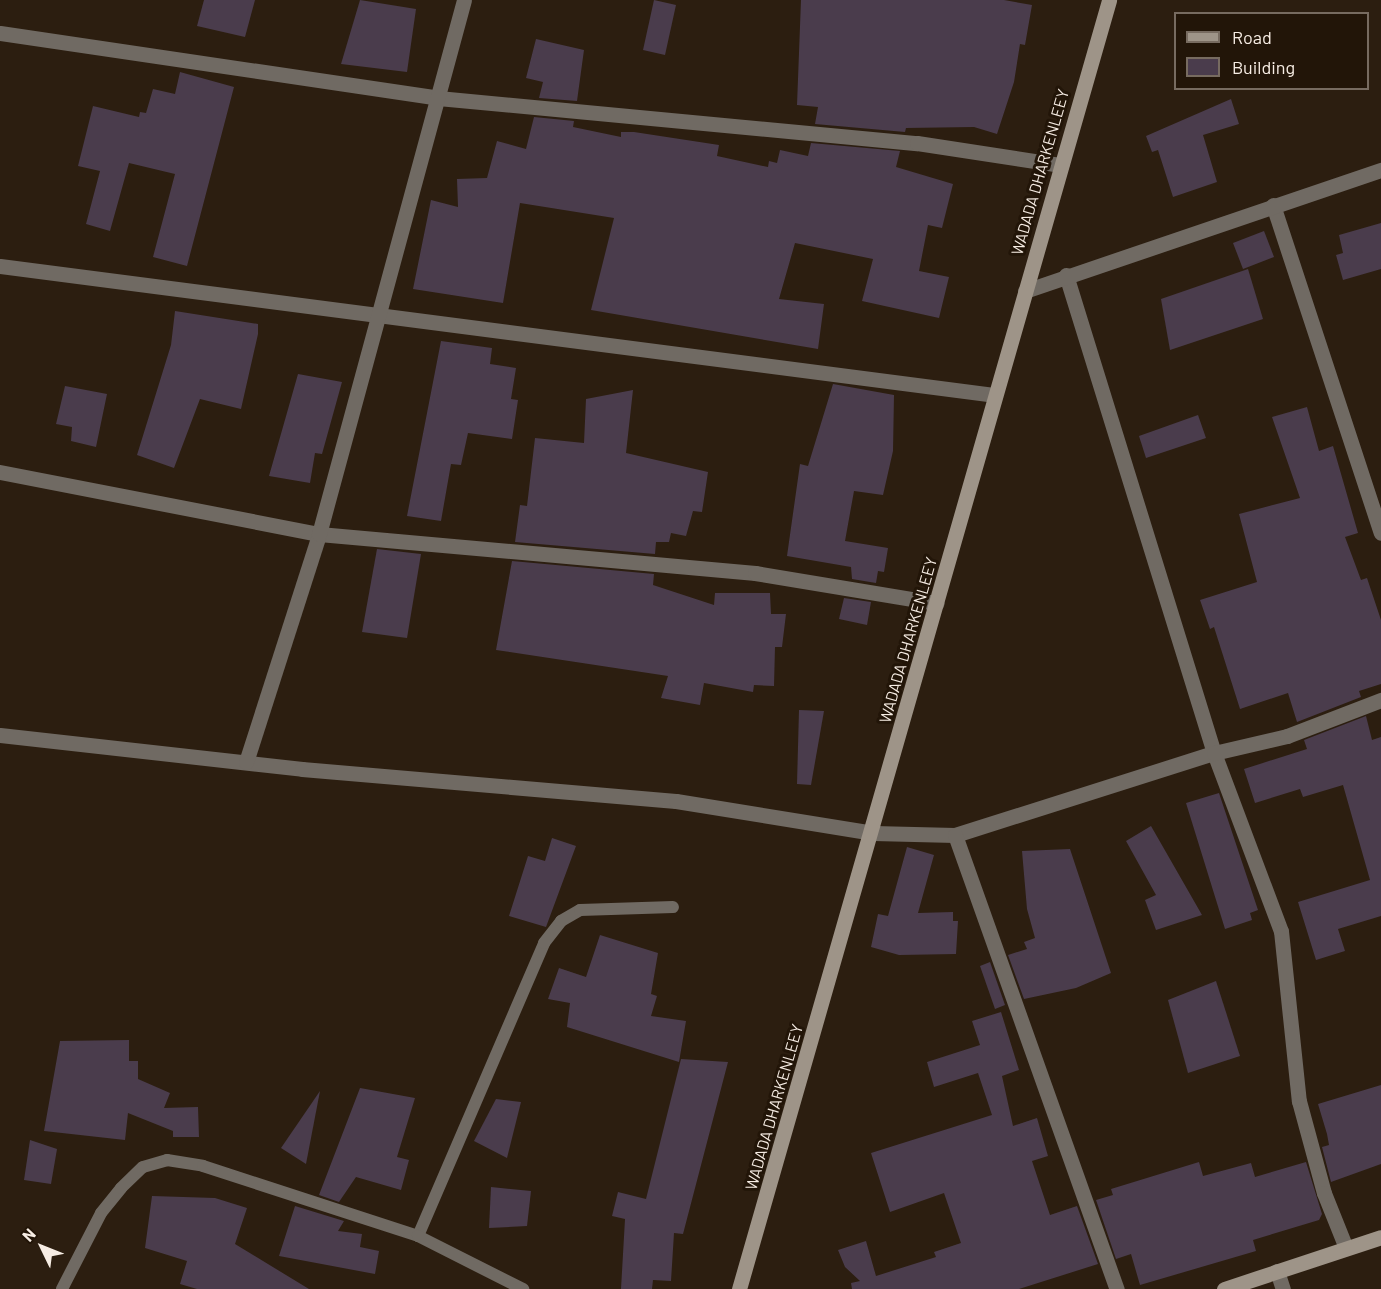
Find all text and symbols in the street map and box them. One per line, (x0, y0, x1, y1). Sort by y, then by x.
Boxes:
legend (1174, 12, 1369, 90)
text: Road (1232, 26, 1272, 48)
text: Building (1232, 56, 1295, 78)
street label: WADADA DHARKENLEEY (1007, 87, 1073, 257)
street label: WADADA DHARKENLEEY (875, 555, 941, 725)
street label: WADADA DHARKENLEEY (741, 1022, 807, 1192)
north arrow (12, 1217, 72, 1277)
text: N (18, 1224, 39, 1245)

